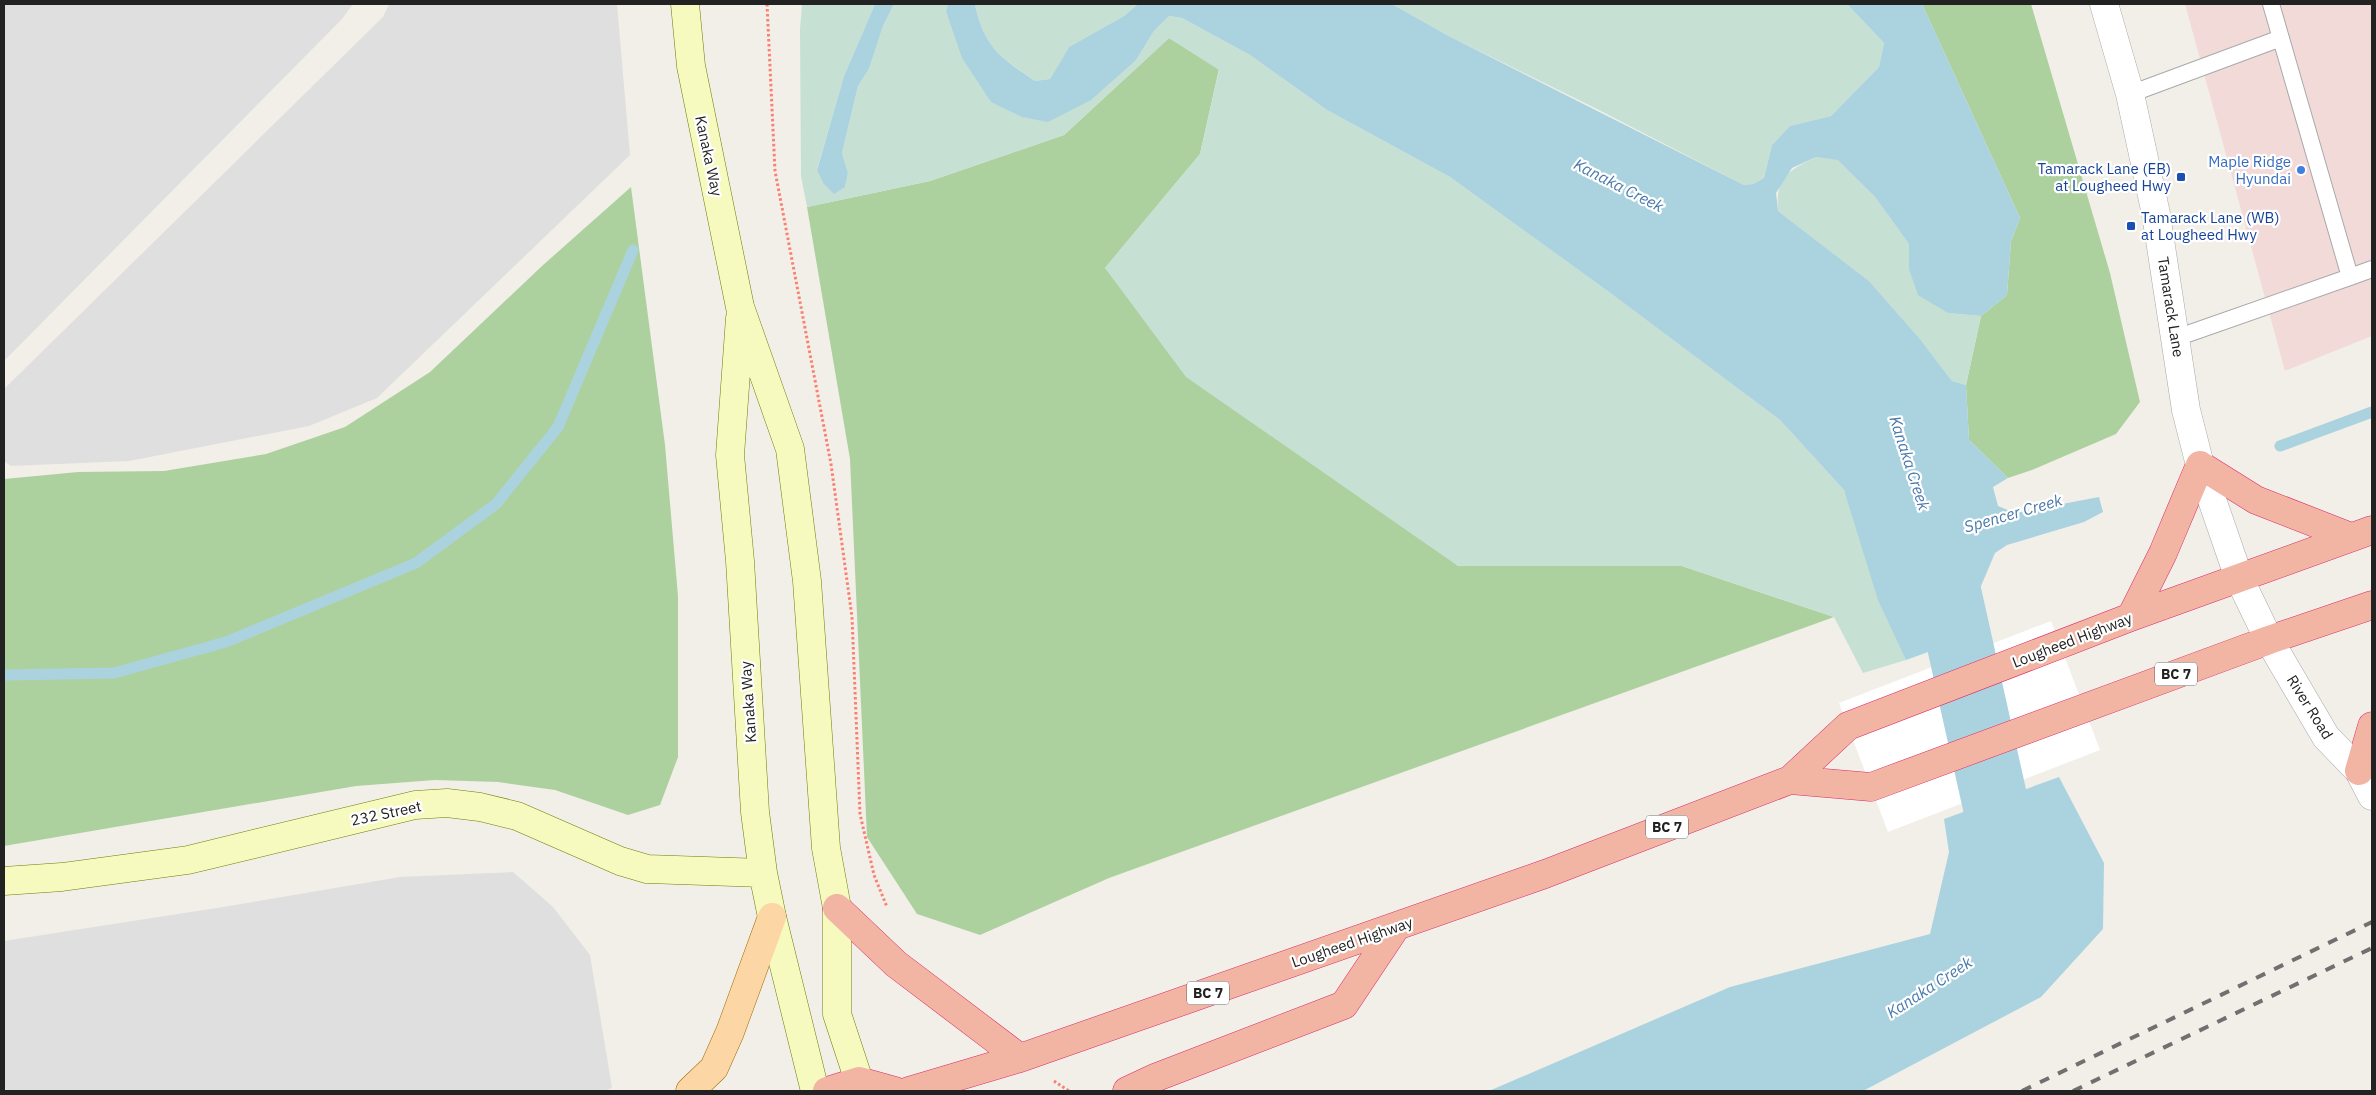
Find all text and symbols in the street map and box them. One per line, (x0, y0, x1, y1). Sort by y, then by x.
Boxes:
street label: Kanaka Way (691, 114, 727, 199)
place label: Maple Ridge Hyundai (2208, 152, 2291, 188)
water label: Kanaka Creek (1571, 154, 1668, 216)
place label: Tamarack Lane (EB) at Lougheed Hwy (2038, 159, 2172, 195)
marker: Maple Ridge Hyundai (2295, 164, 2307, 176)
marker: Tamarack Lane (EB) at Lougheed Hwy (2175, 171, 2187, 183)
place label: Tamarack Lane (WB) at Lougheed Hwy (2141, 208, 2279, 244)
marker: Tamarack Lane (WB) at Lougheed Hwy (2125, 220, 2137, 232)
street label: Tamarack Lane (2154, 255, 2188, 359)
water label: Kanaka Creek (1885, 413, 1935, 513)
water label: Spencer Creek (1962, 489, 2065, 537)
street label: Lougheed Highway (2009, 608, 2135, 672)
street label: Kanaka Way (736, 660, 760, 743)
road number: BC 7 (2155, 662, 2197, 686)
street label: River Road (2283, 671, 2337, 743)
street label: 232 Street (349, 796, 423, 830)
road number: BC 7 (1646, 816, 1688, 839)
street label: Lougheed Highway (1289, 912, 1416, 972)
water label: Kanaka Creek (1882, 952, 1976, 1022)
road number: BC 7 (1187, 981, 1229, 1004)

